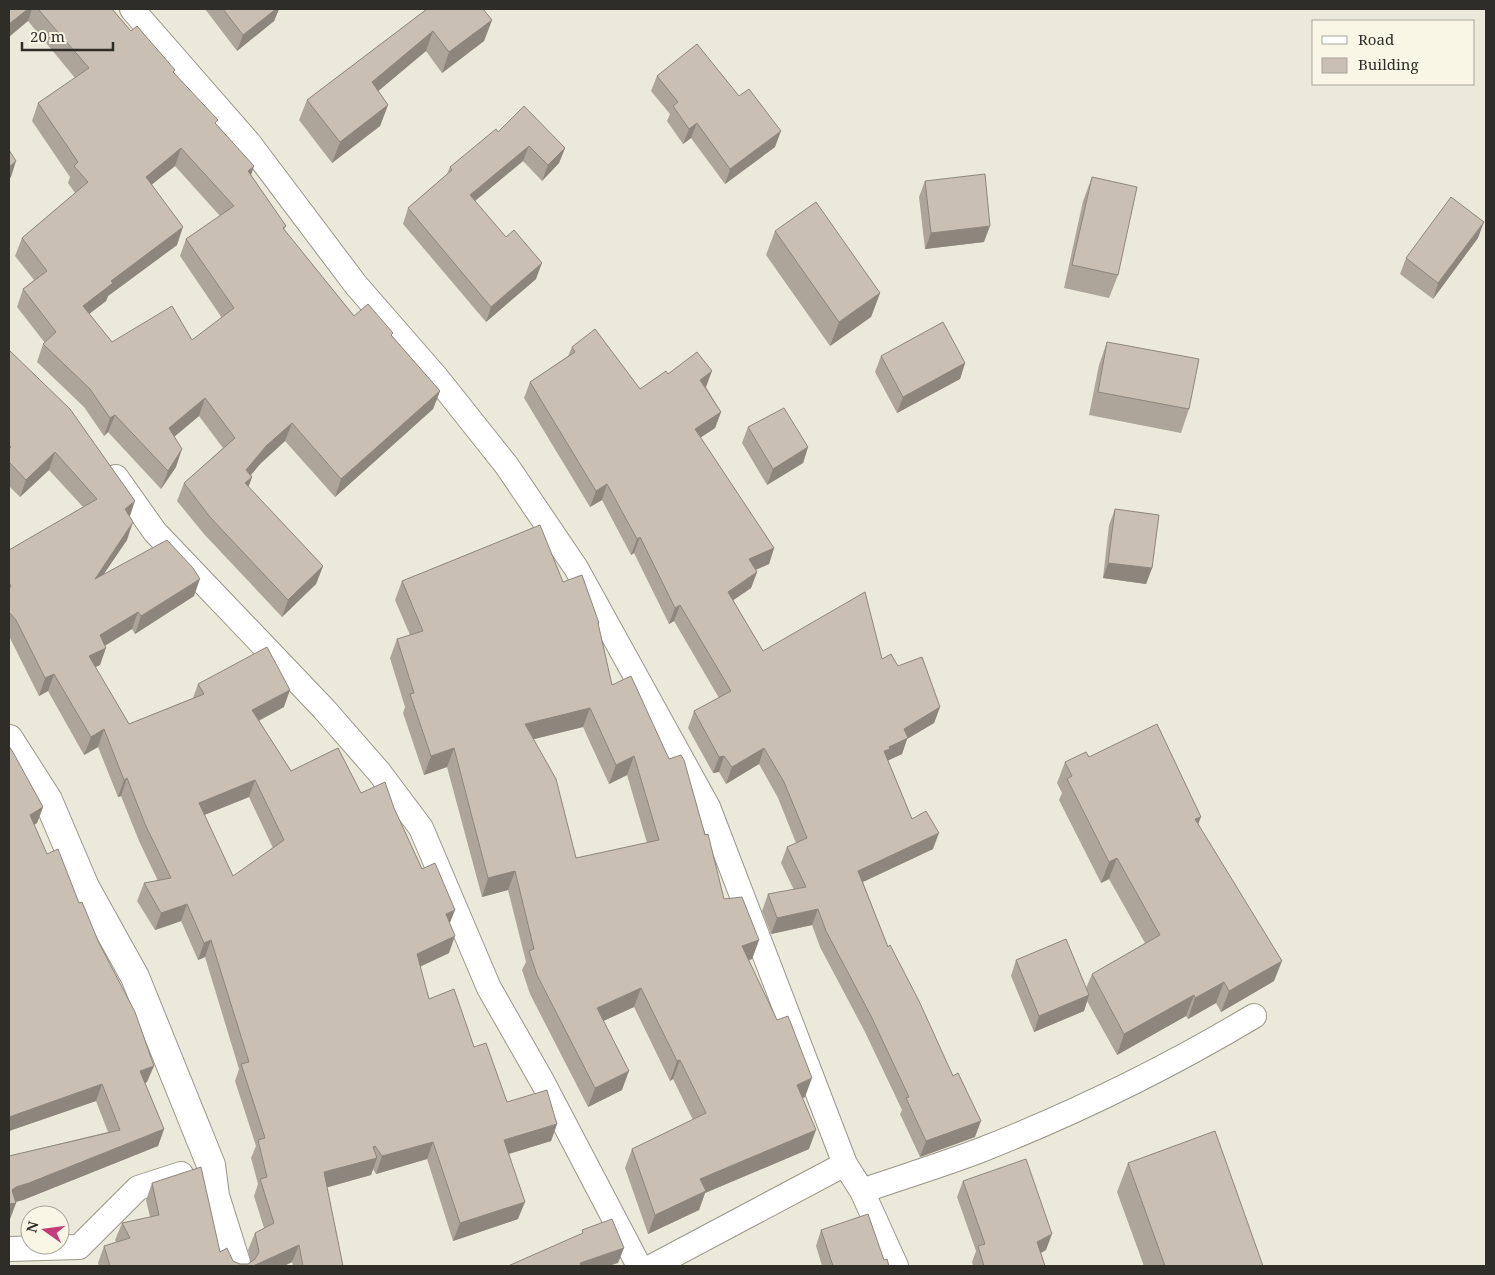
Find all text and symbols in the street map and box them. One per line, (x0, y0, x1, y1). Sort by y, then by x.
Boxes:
scale bar (22, 20, 114, 52)
legend (1312, 20, 1475, 85)
text: 20 m (30, 26, 65, 46)
text: Road (1358, 29, 1394, 49)
text: Building (1358, 54, 1419, 74)
north arrow (20, 1205, 70, 1255)
text: N (21, 1219, 42, 1234)

